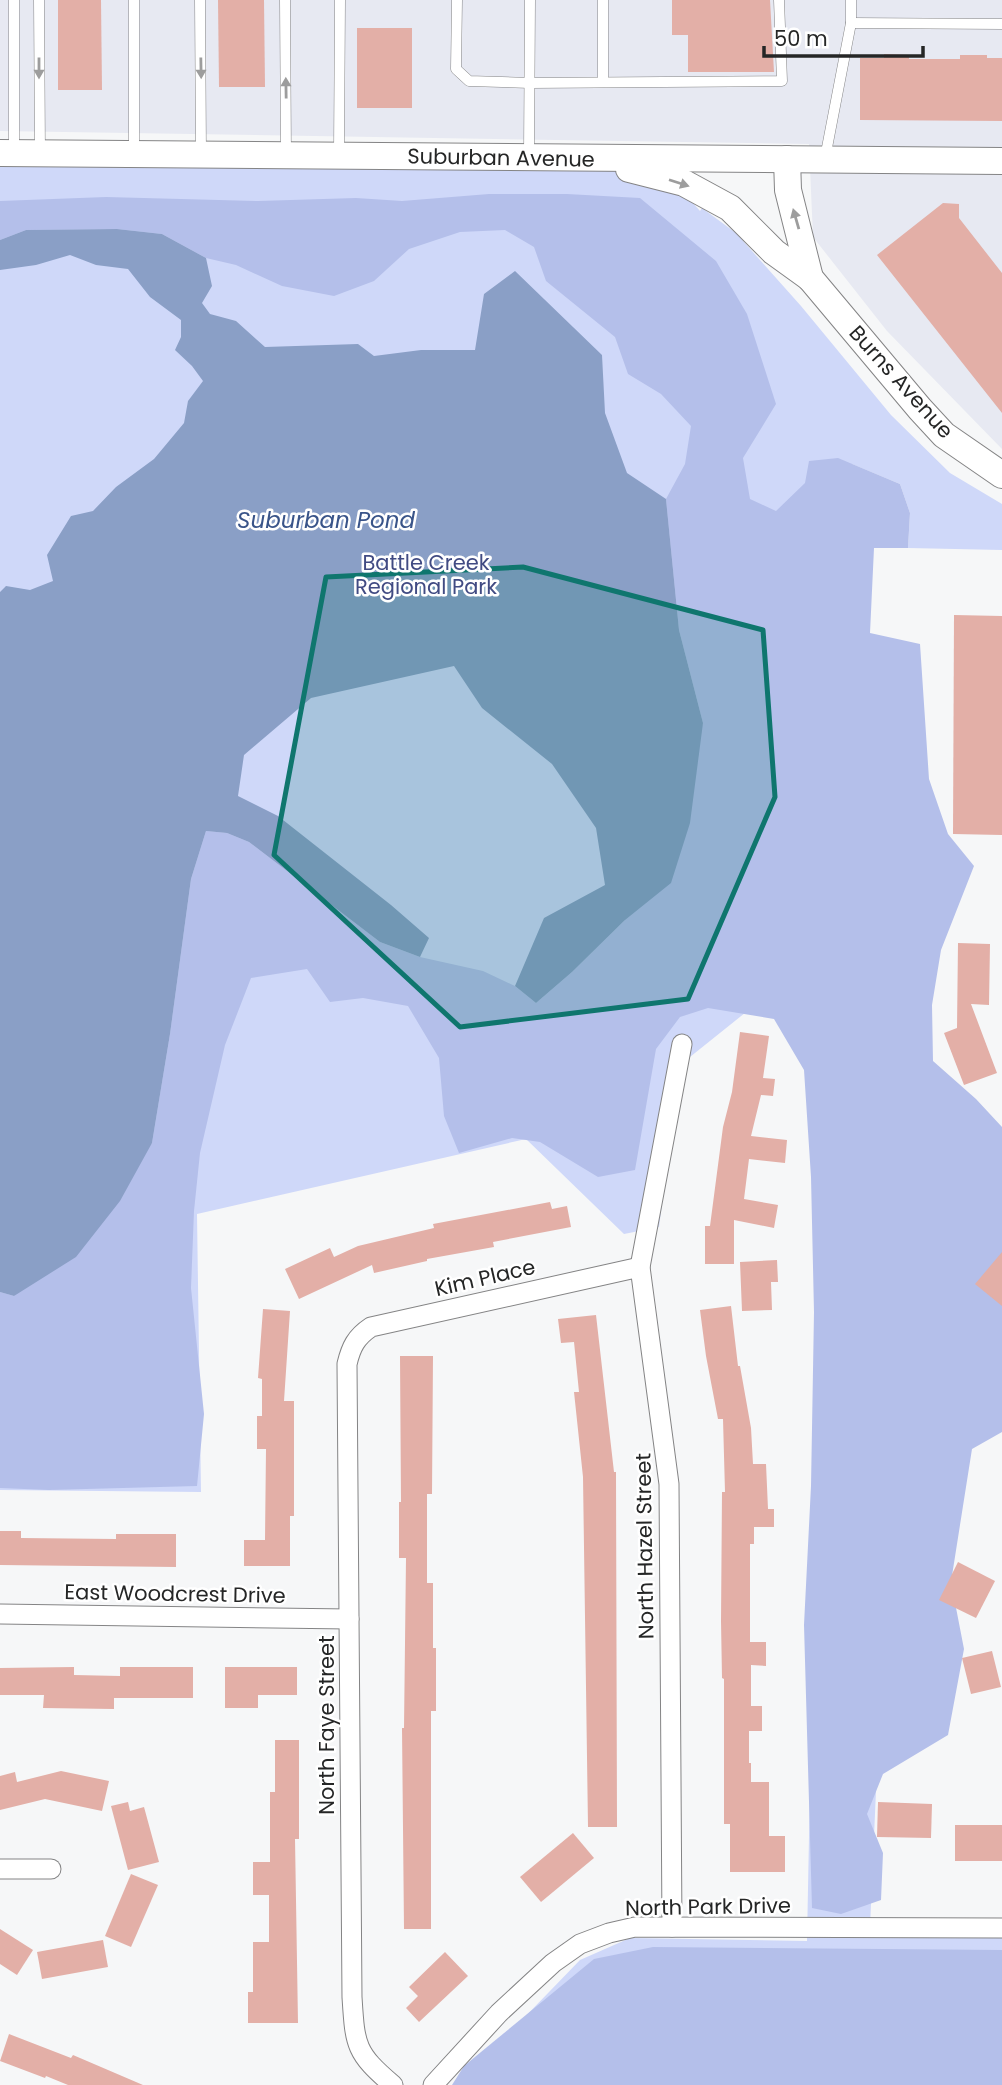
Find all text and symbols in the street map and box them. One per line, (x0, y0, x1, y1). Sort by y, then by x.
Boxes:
scale bar (764, 14, 923, 58)
text: 50 m (774, 24, 828, 53)
one-way arrow (33, 57, 45, 79)
one-way arrow (195, 57, 207, 79)
one-way arrow (280, 76, 291, 98)
street label: Suburban Avenue (407, 141, 595, 174)
one-way arrow (669, 178, 690, 188)
one-way arrow (790, 207, 801, 229)
street label: Burns Avenue (843, 319, 960, 445)
water label: Suburban Pond (237, 504, 415, 536)
park label: Battle Creek Regional Park (355, 548, 497, 601)
street label: Kim Place (432, 1252, 538, 1303)
street label: North Hazel Street (628, 1453, 661, 1639)
street label: East Woodcrest Drive (64, 1577, 286, 1610)
street label: North Faye Street (312, 1635, 341, 1815)
street label: North Park Drive (625, 1891, 791, 1922)

